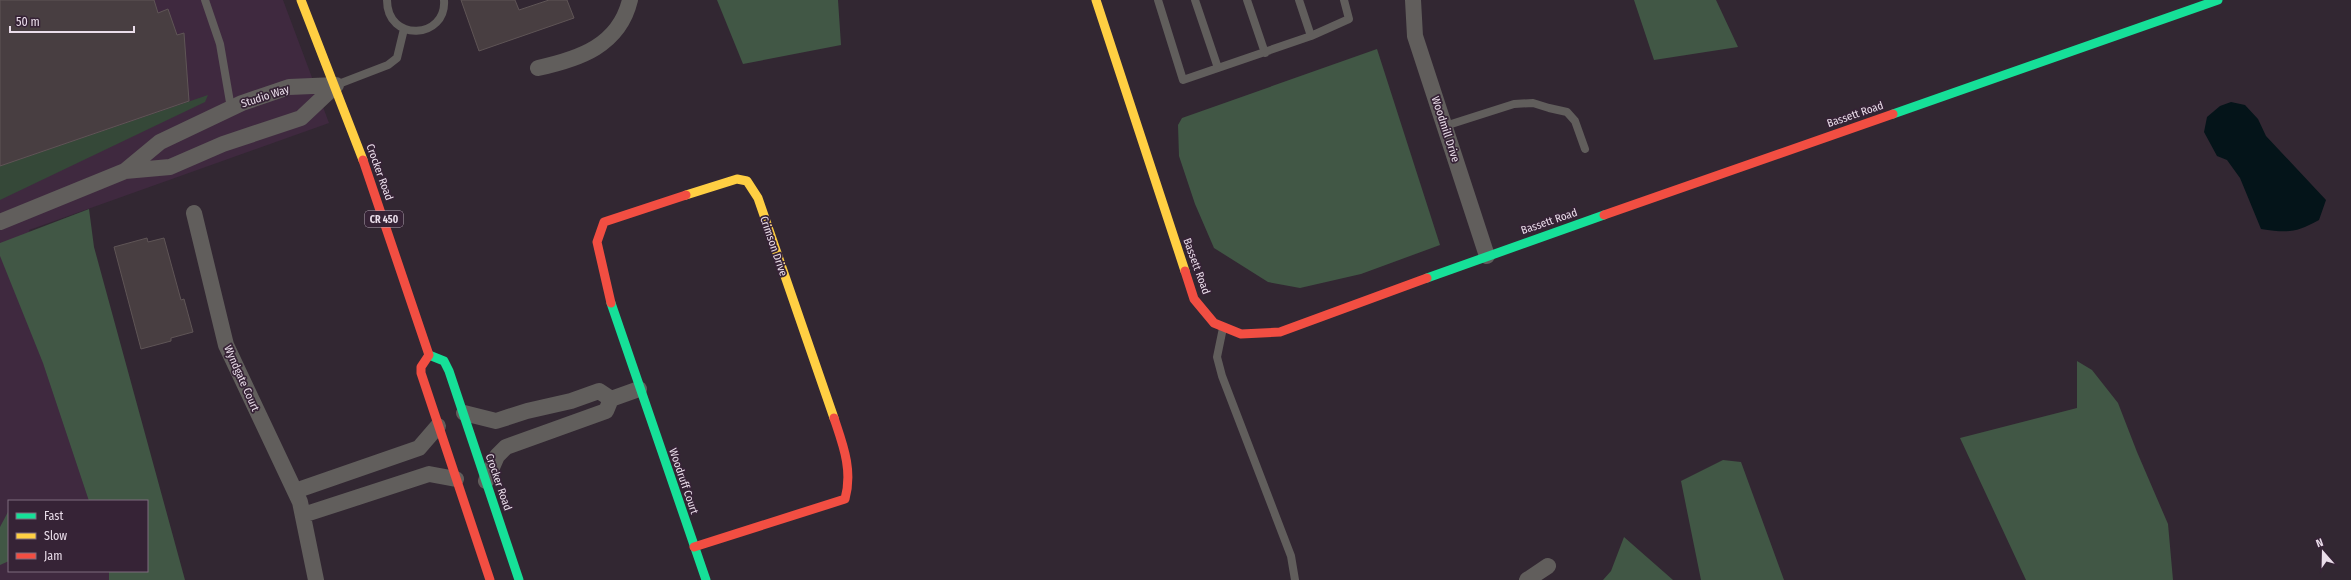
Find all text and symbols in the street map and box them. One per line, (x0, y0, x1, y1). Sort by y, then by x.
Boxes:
scale bar (10, 8, 134, 34)
text: 50 m (16, 15, 40, 29)
street label: Studio Way (239, 83, 291, 110)
street label: Woodmill Drive (1429, 95, 1462, 164)
street label: Bassett Road (1825, 99, 1885, 130)
street label: Crocker Road (363, 142, 396, 202)
street label: Bassett Road (1519, 206, 1579, 237)
road number: CR 450 (365, 211, 403, 227)
street label: Crimson Drive (757, 214, 790, 278)
street label: Bassett Road (1180, 236, 1213, 296)
street label: Wyndgate Court (221, 343, 262, 414)
street label: Woodruff Court (666, 446, 701, 516)
street label: Crocker Road (483, 452, 514, 512)
legend (8, 500, 148, 572)
text: Fast (44, 509, 63, 523)
text: Slow (44, 529, 67, 543)
north arrow (2303, 532, 2343, 572)
text: N (2314, 536, 2325, 550)
text: Jam (44, 549, 62, 563)

